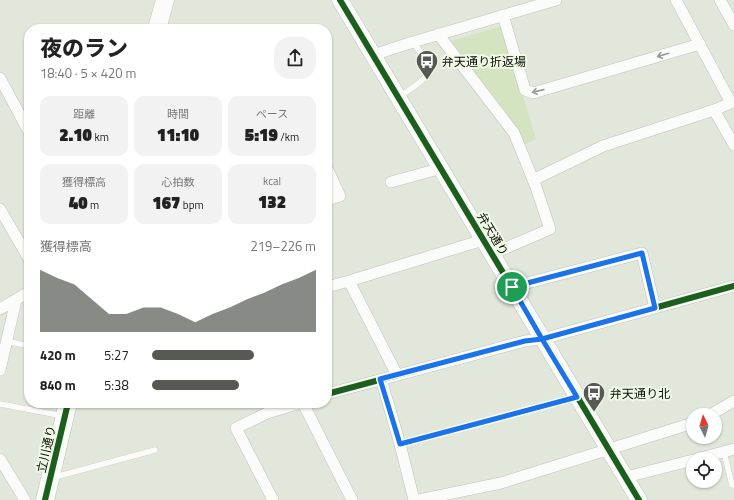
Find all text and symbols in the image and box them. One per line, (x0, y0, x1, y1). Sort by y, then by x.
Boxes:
text: 夜のラン (40, 31, 128, 65)
button: share (274, 37, 316, 79)
bus stop icon: 弁天通り折返場 (414, 48, 440, 81)
place label: 弁天通り折返場 (442, 52, 526, 71)
one-way arrow (657, 52, 670, 59)
text: 18:40 · 5 × 420 m (40, 63, 136, 83)
one-way arrow (532, 88, 545, 95)
text: 距離 (73, 106, 95, 122)
text: 時間 (167, 106, 189, 122)
text: ペース (256, 106, 288, 122)
text: 2.10 (59, 122, 92, 148)
text: 11:10 (157, 122, 199, 148)
text: 5:19 (245, 122, 278, 148)
text: km (92, 129, 109, 145)
text: /km (278, 129, 299, 145)
text: kcal (263, 173, 281, 189)
text: 獲得標高 (62, 174, 106, 190)
text: 心拍数 (162, 174, 195, 190)
text: 132 (258, 189, 286, 215)
text: 40 (69, 190, 88, 216)
text: 167 (152, 190, 180, 216)
text: m (88, 197, 99, 213)
text: bpm (180, 197, 204, 213)
street label: 弁天通り (472, 209, 514, 259)
text: 獲得標高 (40, 236, 92, 256)
text: 219–226 m (250, 236, 316, 256)
pin (495, 270, 529, 304)
icon: arrive (501, 276, 523, 298)
text: 420 m (40, 345, 76, 365)
text: 5:27 (104, 345, 129, 365)
text: 840 m (40, 375, 76, 395)
text: 5:38 (104, 375, 129, 395)
bus stop icon: 弁天通り北 (581, 380, 607, 413)
place label: 弁天通り北 (610, 384, 670, 403)
north arrow (686, 408, 722, 444)
map controls (686, 408, 722, 488)
street label: 立川通り (31, 423, 61, 475)
button: locate (686, 452, 722, 488)

